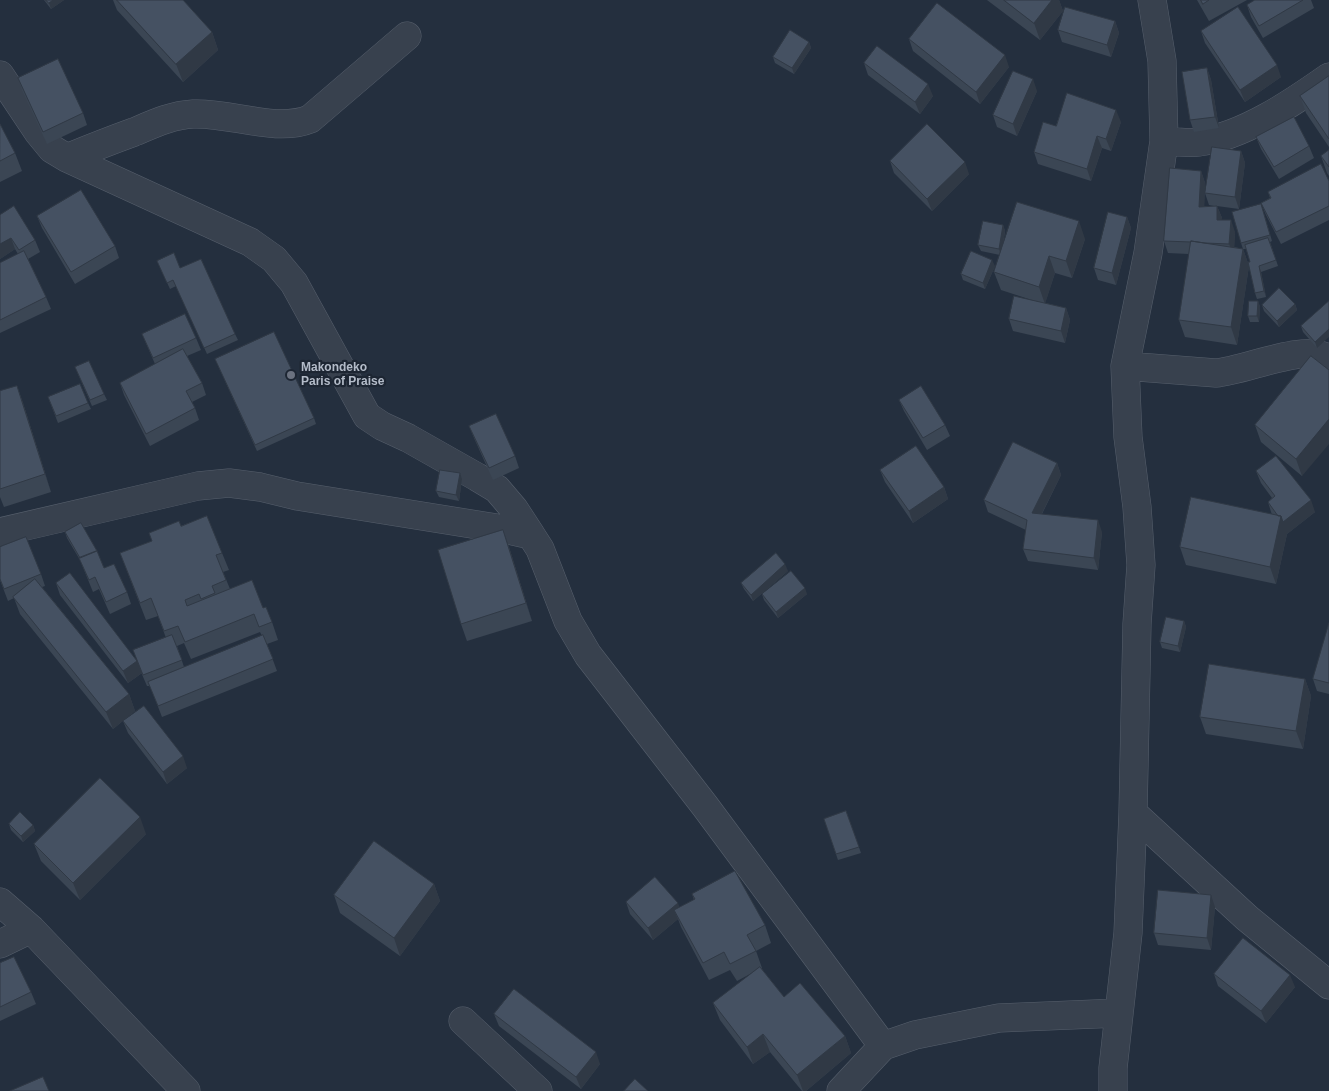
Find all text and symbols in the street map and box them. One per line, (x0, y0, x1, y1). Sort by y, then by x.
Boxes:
place label: Makondeko Paris of Praise (301, 361, 384, 389)
marker: Makondeko Paris of Praise (285, 369, 297, 381)

